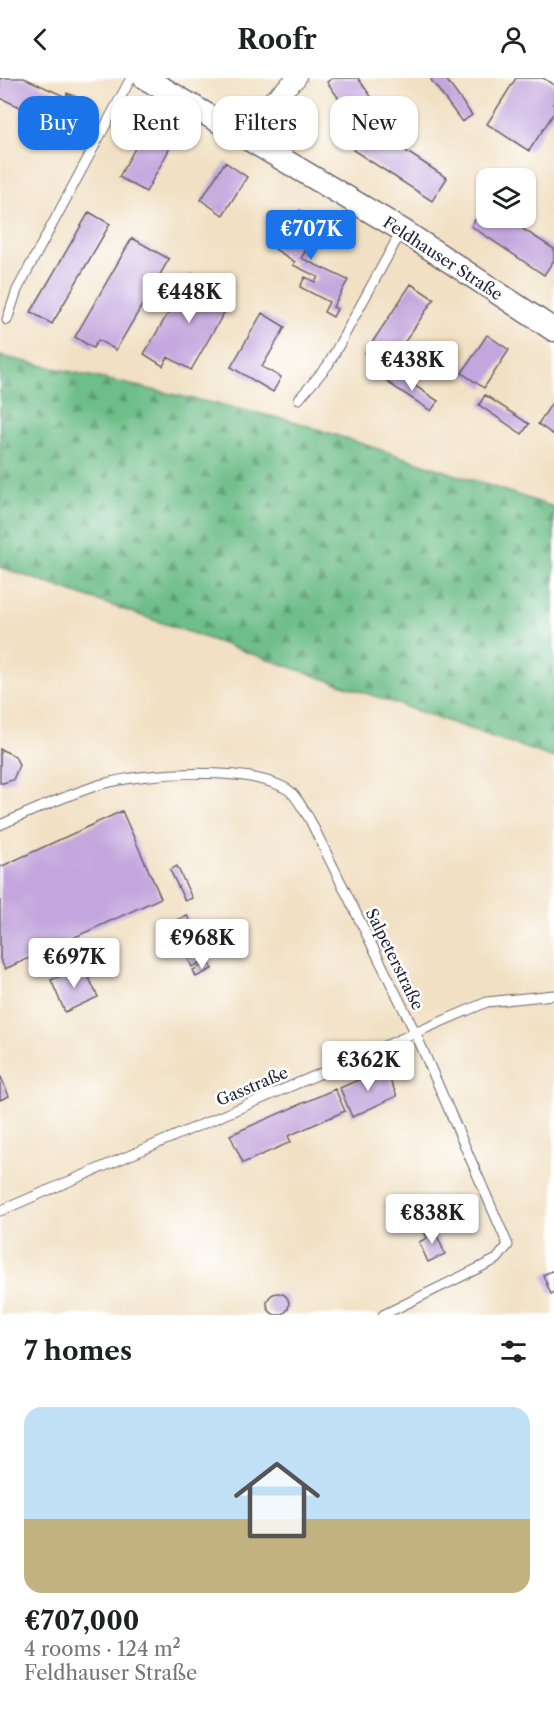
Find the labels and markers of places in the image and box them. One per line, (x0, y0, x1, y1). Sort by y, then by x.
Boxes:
pin: €707K (269, 210, 353, 261)
pin: €448K (147, 273, 231, 324)
pin: €438K (370, 341, 454, 392)
pin: €968K (160, 919, 244, 970)
pin: €697K (32, 938, 116, 989)
pin: €362K (326, 1041, 410, 1092)
pin: €838K (390, 1194, 474, 1245)

